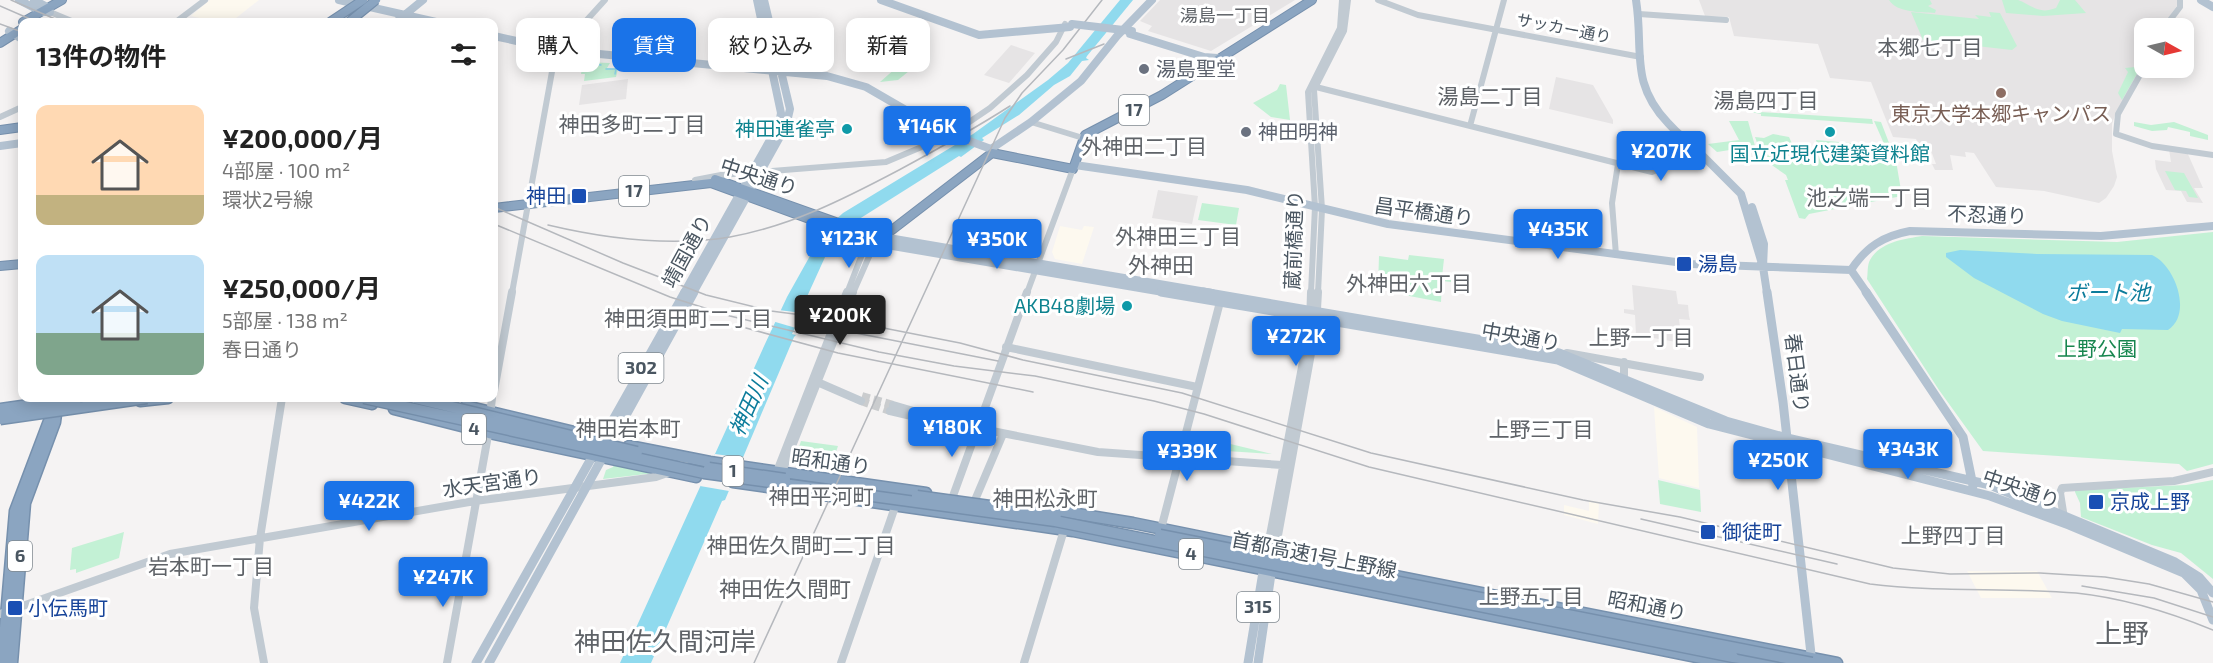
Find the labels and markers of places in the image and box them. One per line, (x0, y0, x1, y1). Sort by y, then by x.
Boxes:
place label: 湯島聖堂 (1156, 56, 1236, 80)
marker: 湯島聖堂 (1137, 62, 1151, 76)
marker: 東京大学本郷キャンパス (1994, 86, 2008, 100)
place label: 東京大学本郷キャンパス (1891, 101, 2111, 125)
pin: ¥146K (885, 106, 969, 157)
place label: 神田連雀亭 (735, 116, 835, 140)
place label: 神田明神 (1258, 119, 1338, 143)
marker: 神田連雀亭 (840, 122, 854, 136)
marker: 神田明神 (1239, 125, 1253, 139)
marker: 国立近現代建築資料館 (1823, 125, 1837, 139)
pin: ¥207K (1619, 131, 1703, 182)
place label: 国立近現代建築資料館 (1730, 141, 1930, 165)
place label: 神田 (526, 183, 566, 207)
marker: 神田 (570, 187, 588, 205)
pin: ¥435K (1516, 209, 1600, 260)
pin: ¥123K (807, 218, 891, 269)
pin: ¥350K (955, 219, 1039, 270)
place label: 湯島 (1698, 251, 1738, 275)
marker: 湯島 (1675, 255, 1693, 273)
place label: AKB48劇場 (1014, 293, 1115, 317)
pin: ¥200K (798, 295, 882, 346)
marker: AKB48劇場 (1120, 299, 1134, 313)
pin: ¥272K (1254, 316, 1338, 367)
pin: ¥180K (910, 407, 994, 458)
pin: ¥343K (1866, 429, 1950, 480)
pin: ¥339K (1145, 431, 1229, 482)
pin: ¥250K (1736, 440, 1820, 491)
pin: ¥422K (327, 481, 411, 532)
place label: 京成上野 (2110, 489, 2190, 513)
marker: 京成上野 (2087, 493, 2105, 511)
place label: 御徒町 (1722, 519, 1782, 543)
marker: 御徒町 (1699, 523, 1717, 541)
pin: ¥247K (401, 557, 485, 608)
place label: 小伝馬町 (28, 595, 108, 619)
marker: 小伝馬町 (6, 599, 24, 617)

